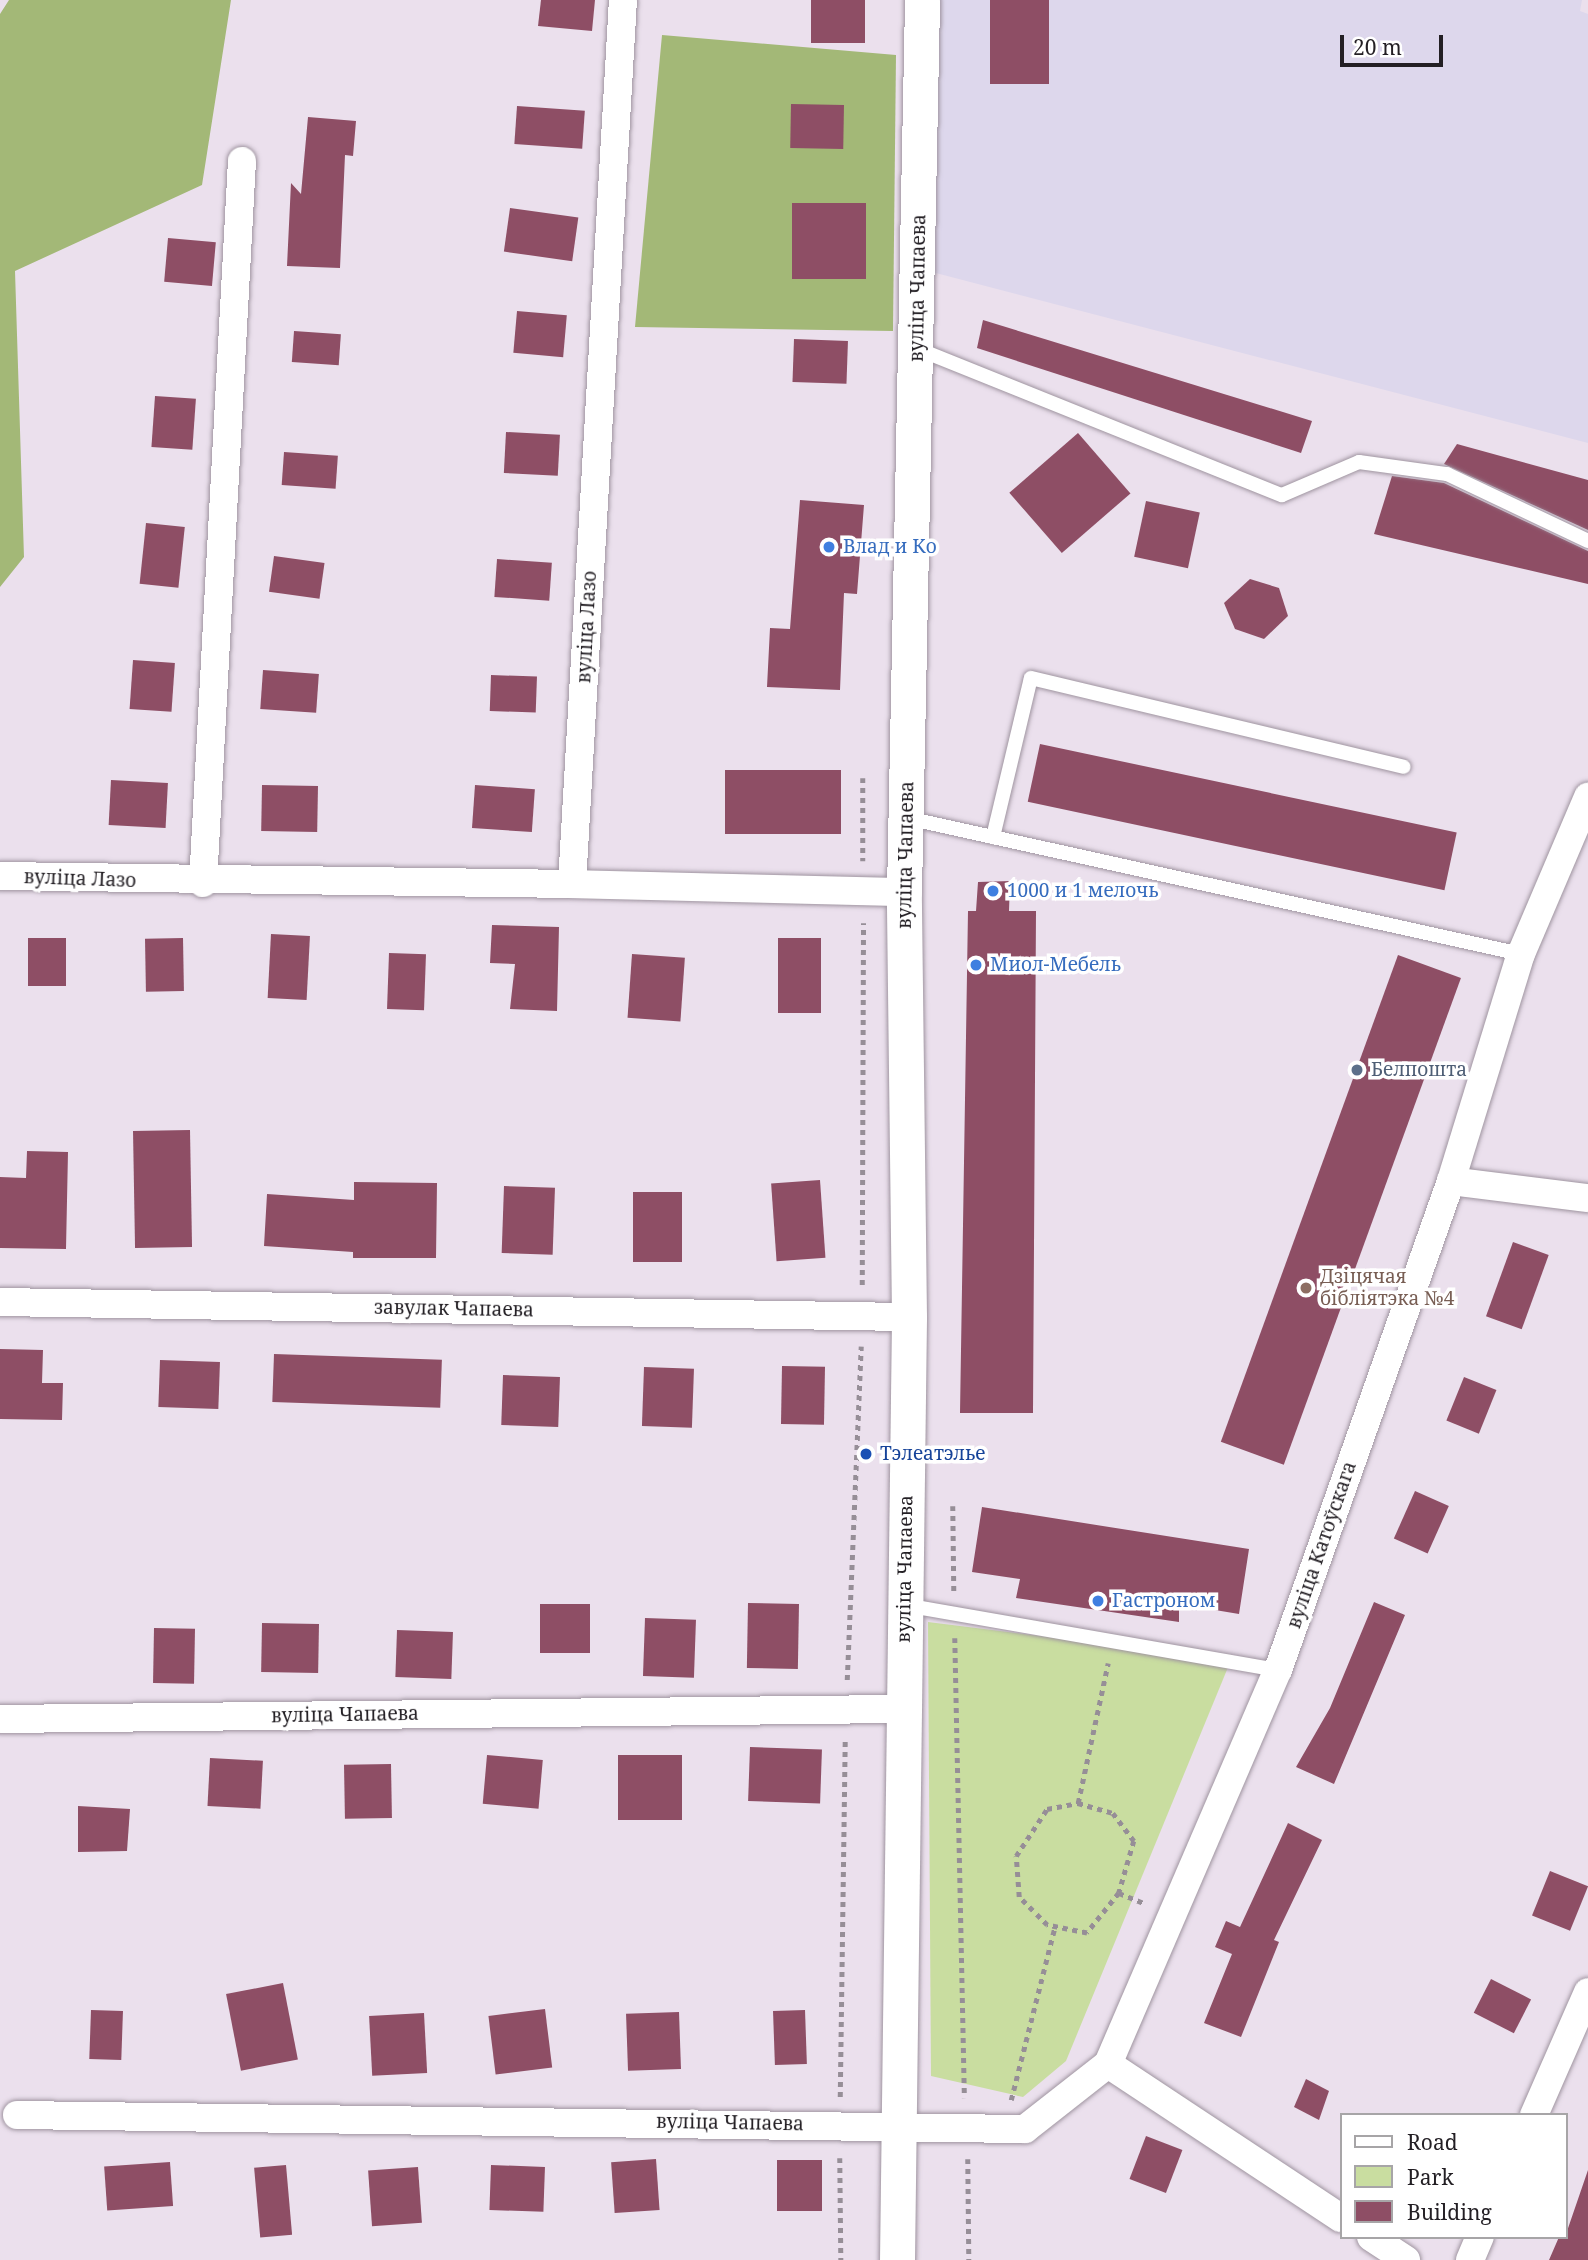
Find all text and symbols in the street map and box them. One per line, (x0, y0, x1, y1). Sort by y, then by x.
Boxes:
scale bar (1343, 21, 1446, 65)
text: 20 m (1353, 33, 1402, 61)
street label: вуліца Чапаева (905, 214, 931, 362)
place label: Влад и Ко (843, 536, 937, 558)
marker: Влад и Ко (821, 539, 837, 555)
street label: вуліца Лазо (573, 570, 601, 684)
street label: вуліца Чапаева (893, 781, 919, 929)
street label: вуліца Лазо (23, 866, 137, 892)
place label: 1000 и 1 мелочь (1007, 880, 1158, 902)
marker: 1000 и 1 мелочь (985, 883, 1001, 899)
place label: Миол-Мебель (990, 954, 1121, 976)
marker: Миол-Мебель (968, 957, 984, 973)
place label: Белпошта (1371, 1059, 1467, 1081)
marker: Белпошта (1349, 1062, 1365, 1078)
place label: Дзіцячая бібліятэка №4 (1320, 1266, 1454, 1310)
marker: Дзіцячая бібліятэка №4 (1298, 1280, 1314, 1296)
street label: завулак Чапаева (374, 1296, 534, 1322)
place label: Тэлеатэлье (880, 1443, 985, 1465)
marker: Тэлеатэлье (858, 1446, 874, 1462)
street label: вуліца Катоўскага (1283, 1458, 1361, 1632)
street label: вуліца Чапаева (892, 1495, 918, 1643)
place label: Гастроном (1112, 1590, 1215, 1612)
marker: Гастроном (1090, 1593, 1106, 1609)
street label: вуліца Чапаева (271, 1702, 419, 1728)
street label: вуліца Чапаева (656, 2110, 804, 2136)
legend (1340, 2113, 1567, 2239)
text: Road (1407, 2128, 1458, 2156)
text: Park (1407, 2163, 1454, 2191)
text: Building (1407, 2198, 1492, 2226)

